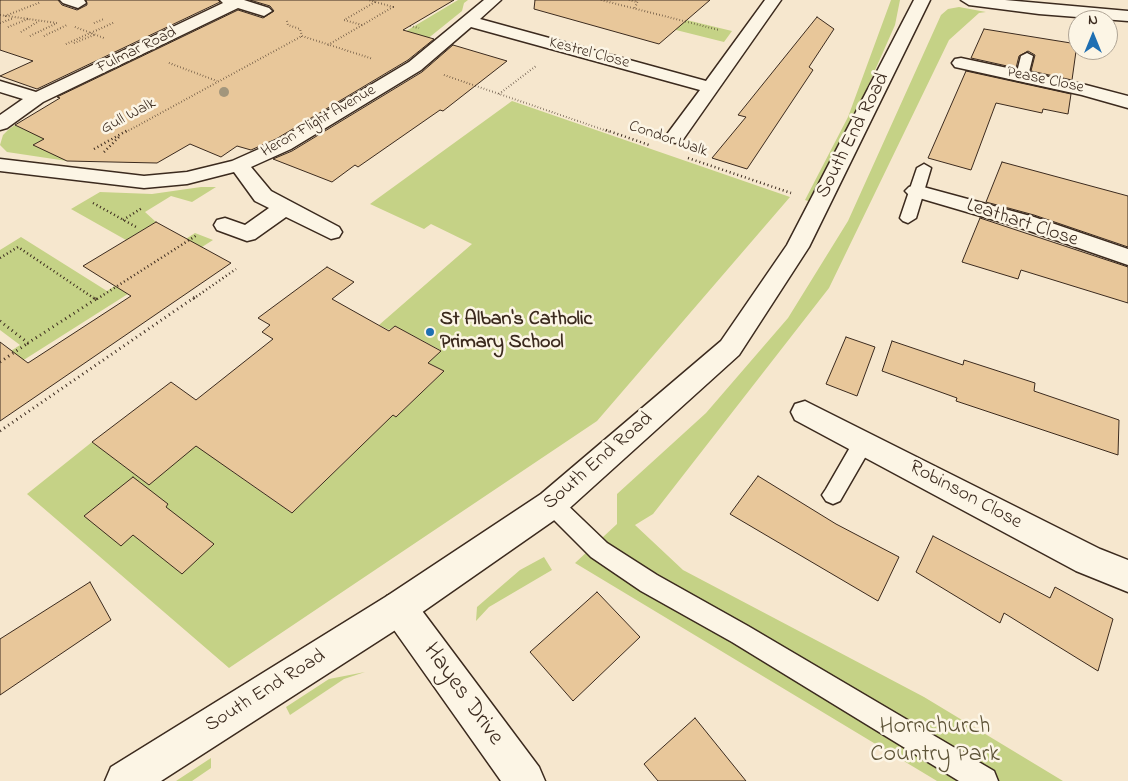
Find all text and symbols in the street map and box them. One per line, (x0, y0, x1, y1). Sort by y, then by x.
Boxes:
north arrow (1068, 10, 1118, 60)
text: N (1088, 10, 1098, 31)
street label: Fulmar Road (94, 24, 180, 78)
street label: Kestrel Close (547, 34, 631, 74)
street label: Pease Close (1005, 63, 1085, 99)
street label: South End Road (812, 69, 896, 203)
street label: Heron Flight Avenue (258, 81, 380, 163)
street label: Gull Walk (98, 95, 160, 139)
street label: Condor Walk (626, 118, 710, 162)
street label: Leathart Close (963, 195, 1081, 253)
place label: St Alban's Catholic Primary School (440, 309, 592, 356)
marker: St Alban's Catholic Primary School (424, 326, 436, 338)
street label: South End Road (539, 408, 659, 516)
street label: Robinson Close (905, 456, 1025, 536)
street label: Hayes Drive (415, 638, 509, 752)
street label: South End Road (201, 645, 331, 739)
park label: Hornchurch Country Park (870, 714, 1000, 770)

